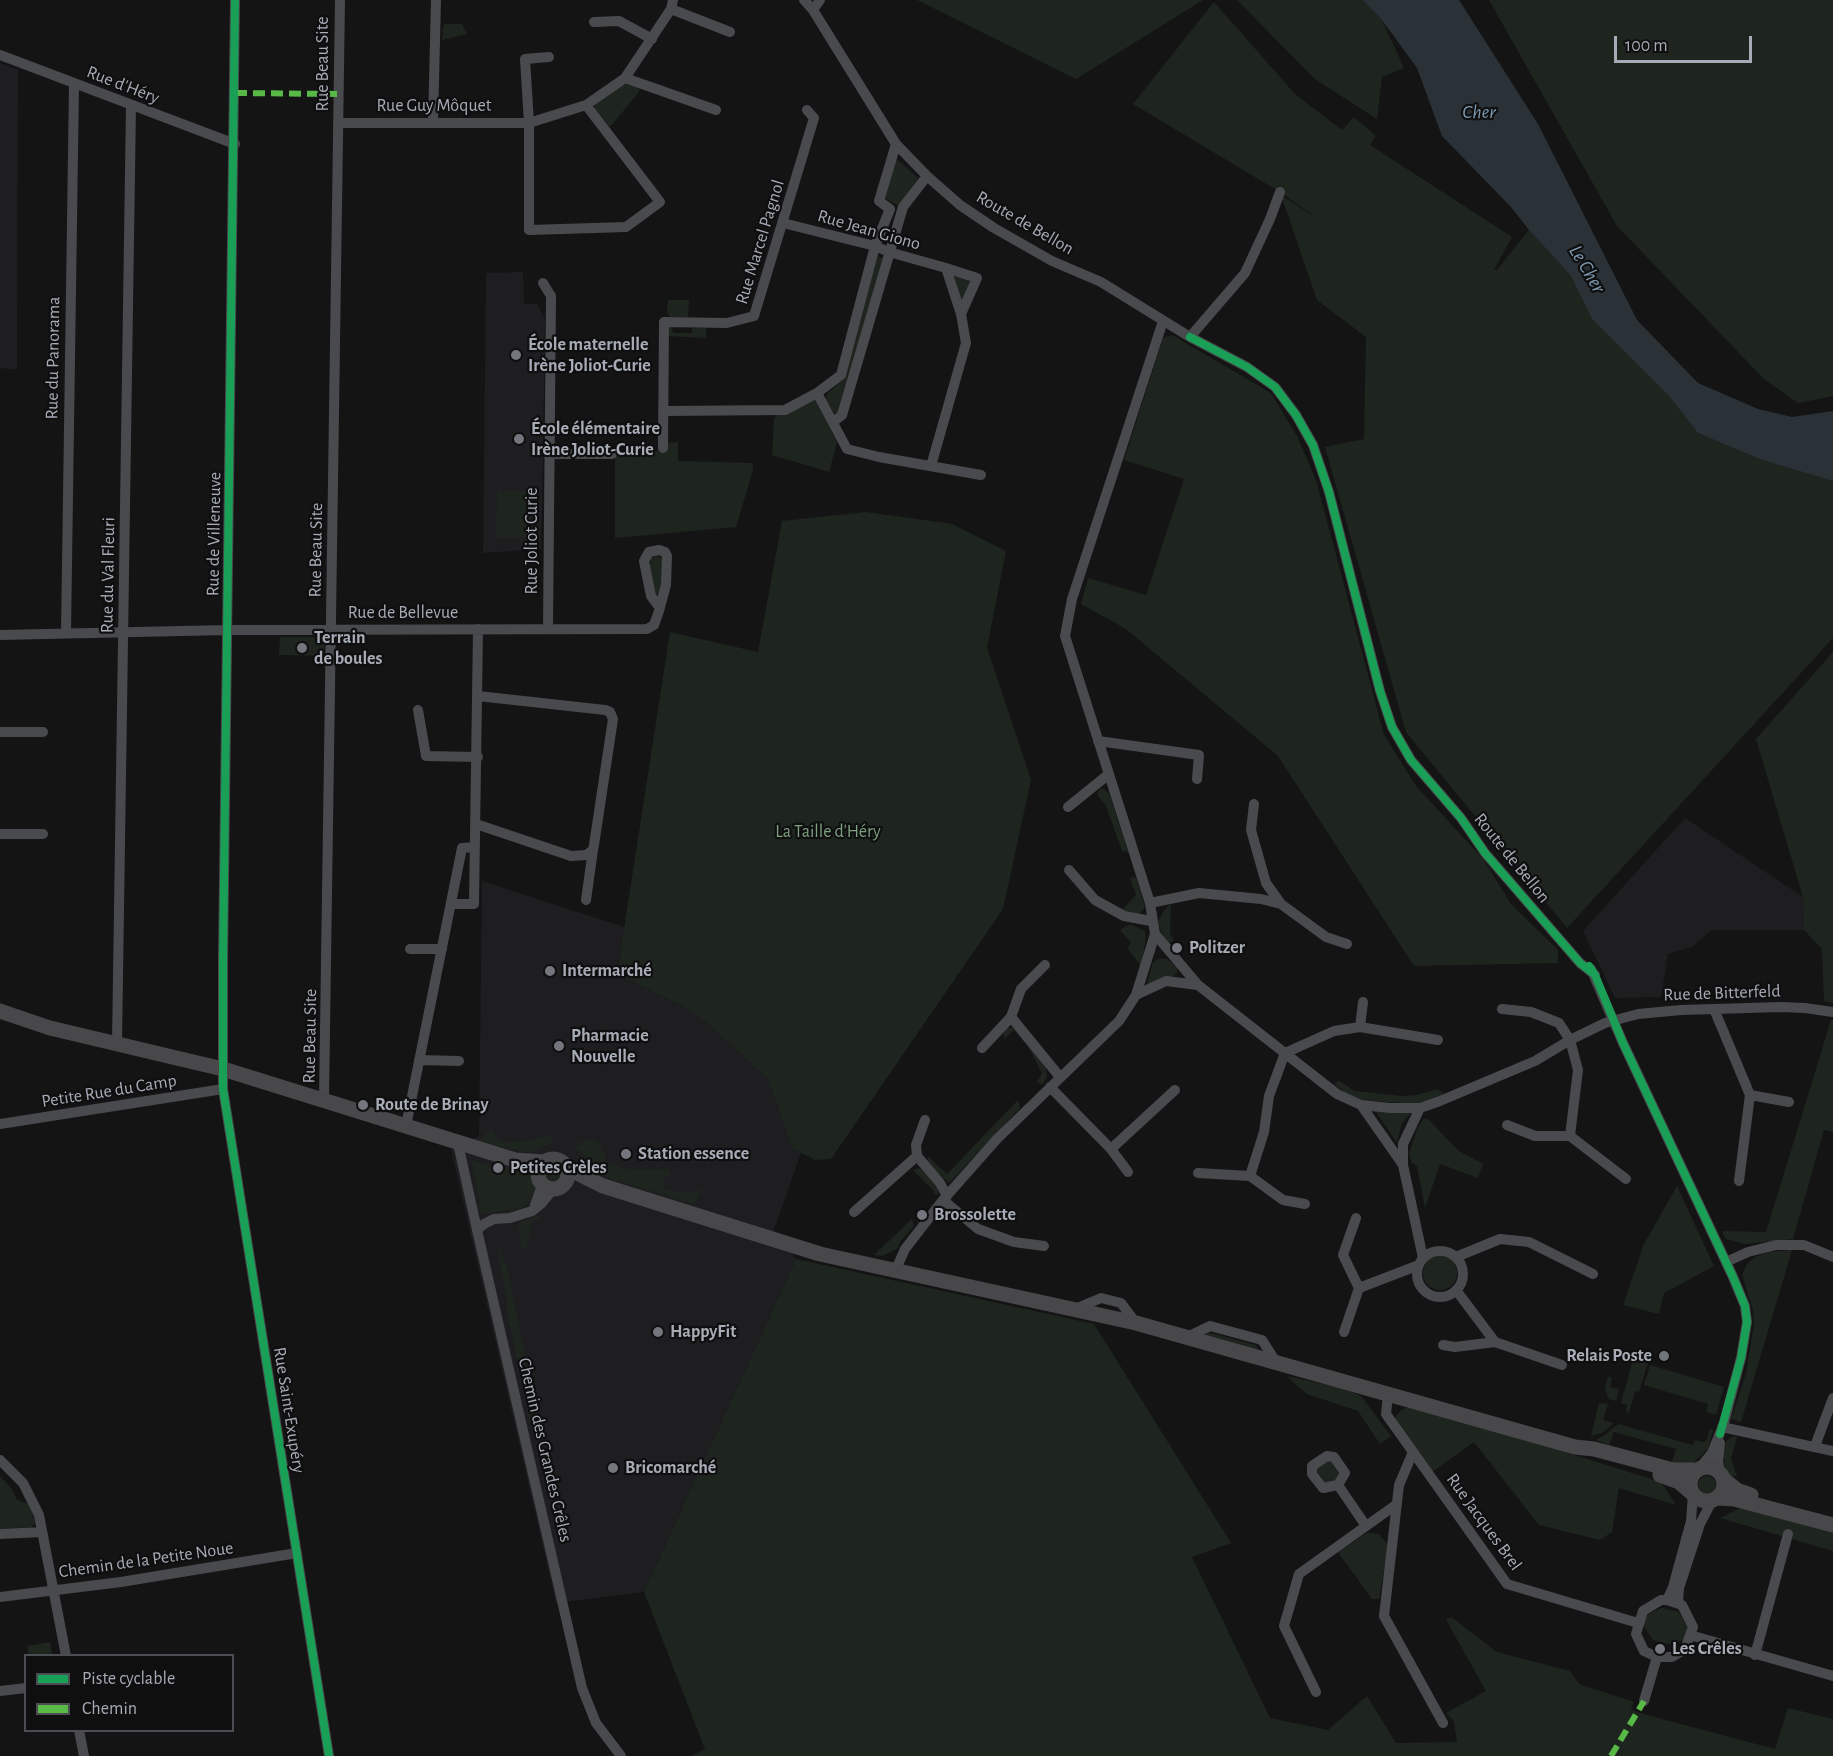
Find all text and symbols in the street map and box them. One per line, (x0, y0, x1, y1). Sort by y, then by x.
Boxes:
street label: Rue Beau Site (312, 17, 334, 111)
scale bar (1617, 24, 1755, 62)
text: 100 m (1625, 37, 1668, 55)
street label: Rue d'Héry (83, 61, 163, 109)
street label: Rue Guy Môquet (376, 95, 492, 117)
water label: Cher (1462, 100, 1496, 124)
street label: Rue Marcel Pagnol (731, 177, 789, 307)
street label: Route de Bellon (972, 186, 1078, 260)
street label: Rue Jean Giono (815, 205, 923, 255)
water label: Le Cher (1563, 241, 1611, 297)
street label: Rue du Panorama (41, 296, 65, 420)
place label: École maternelle Irène Joliot-Curie (528, 334, 651, 376)
marker: École maternelle Irène Joliot-Curie (509, 348, 523, 362)
place label: École élémentaire Irène Joliot-Curie (531, 418, 660, 460)
marker: École élémentaire Irène Joliot-Curie (512, 432, 526, 446)
street label: Rue de Villeneuve (202, 472, 226, 596)
street label: Rue Joliot Curie (521, 487, 543, 595)
street label: Rue Beau Site (304, 502, 328, 598)
street label: Rue du Val Fleuri (96, 517, 120, 633)
street label: Rue de Bellevue (348, 602, 458, 624)
place label: Terrain de boules (314, 627, 383, 670)
marker: Terrain de boules (295, 641, 309, 655)
street label: Route de Bellon (1469, 809, 1555, 907)
park label: La Taille d'Héry (775, 821, 881, 843)
place label: Politzer (1189, 937, 1245, 959)
marker: Politzer (1170, 941, 1184, 955)
place label: Intermarché (562, 960, 652, 982)
marker: Intermarché (543, 964, 557, 978)
street label: Rue de Bitterfeld (1663, 980, 1781, 1006)
street label: Rue Beau Site (298, 988, 322, 1084)
place label: Pharmacie Nouvelle (571, 1025, 649, 1068)
marker: Pharmacie Nouvelle (552, 1039, 566, 1053)
street label: Petite Rue du Camp (40, 1070, 178, 1112)
place label: Route de Brinay (375, 1094, 489, 1116)
marker: Route de Brinay (356, 1098, 370, 1112)
place label: Station essence (638, 1143, 749, 1165)
marker: Station essence (619, 1147, 633, 1161)
place label: Petites Crèles (510, 1157, 607, 1179)
marker: Petites Crèles (491, 1161, 505, 1175)
place label: Brossolette (934, 1204, 1016, 1226)
marker: Brossolette (915, 1208, 929, 1222)
place label: HappyFit (670, 1321, 736, 1343)
marker: HappyFit (651, 1325, 665, 1339)
street label: Rue Saint-Exupéry (268, 1345, 310, 1475)
place label: Relais Poste (1566, 1345, 1652, 1367)
marker: Relais Poste (1657, 1349, 1671, 1363)
street label: Chemin des Grandes Crêles (513, 1356, 577, 1544)
place label: Bricomarché (625, 1457, 716, 1479)
marker: Bricomarché (606, 1461, 620, 1475)
street label: Rue Jacques Brel (1442, 1469, 1526, 1575)
street label: Chemin de la Petite Noue (57, 1537, 235, 1583)
place label: Les Crêles (1672, 1638, 1742, 1660)
marker: Les Crêles (1653, 1642, 1667, 1656)
legend (24, 1654, 234, 1732)
text: Piste cyclable (82, 1670, 175, 1688)
text: Chemin (82, 1700, 137, 1718)

